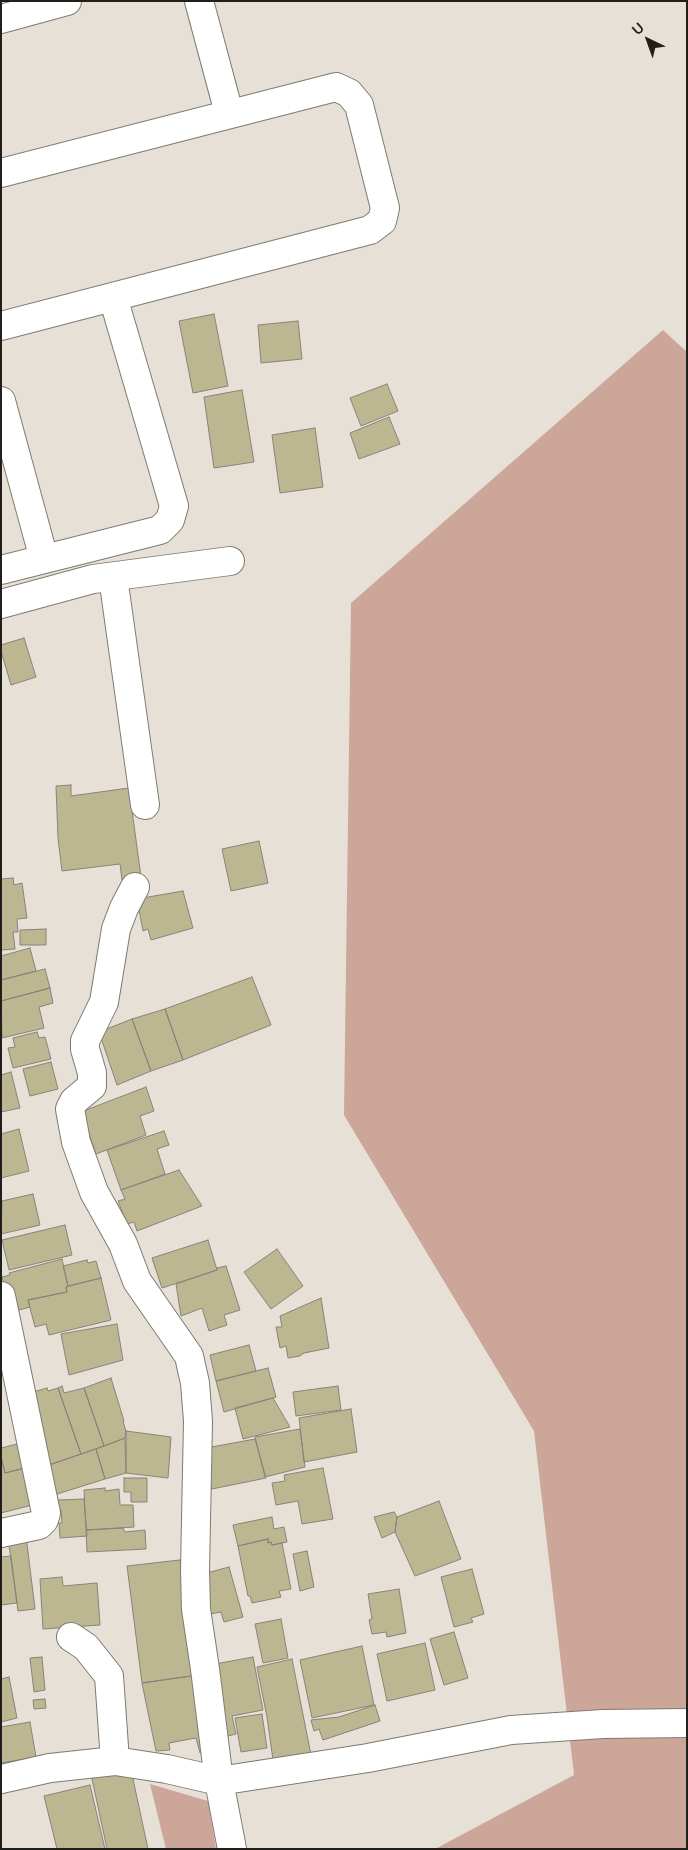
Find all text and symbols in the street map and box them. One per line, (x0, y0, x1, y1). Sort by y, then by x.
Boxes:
north arrow (623, 15, 673, 65)
text: U (628, 19, 647, 38)

